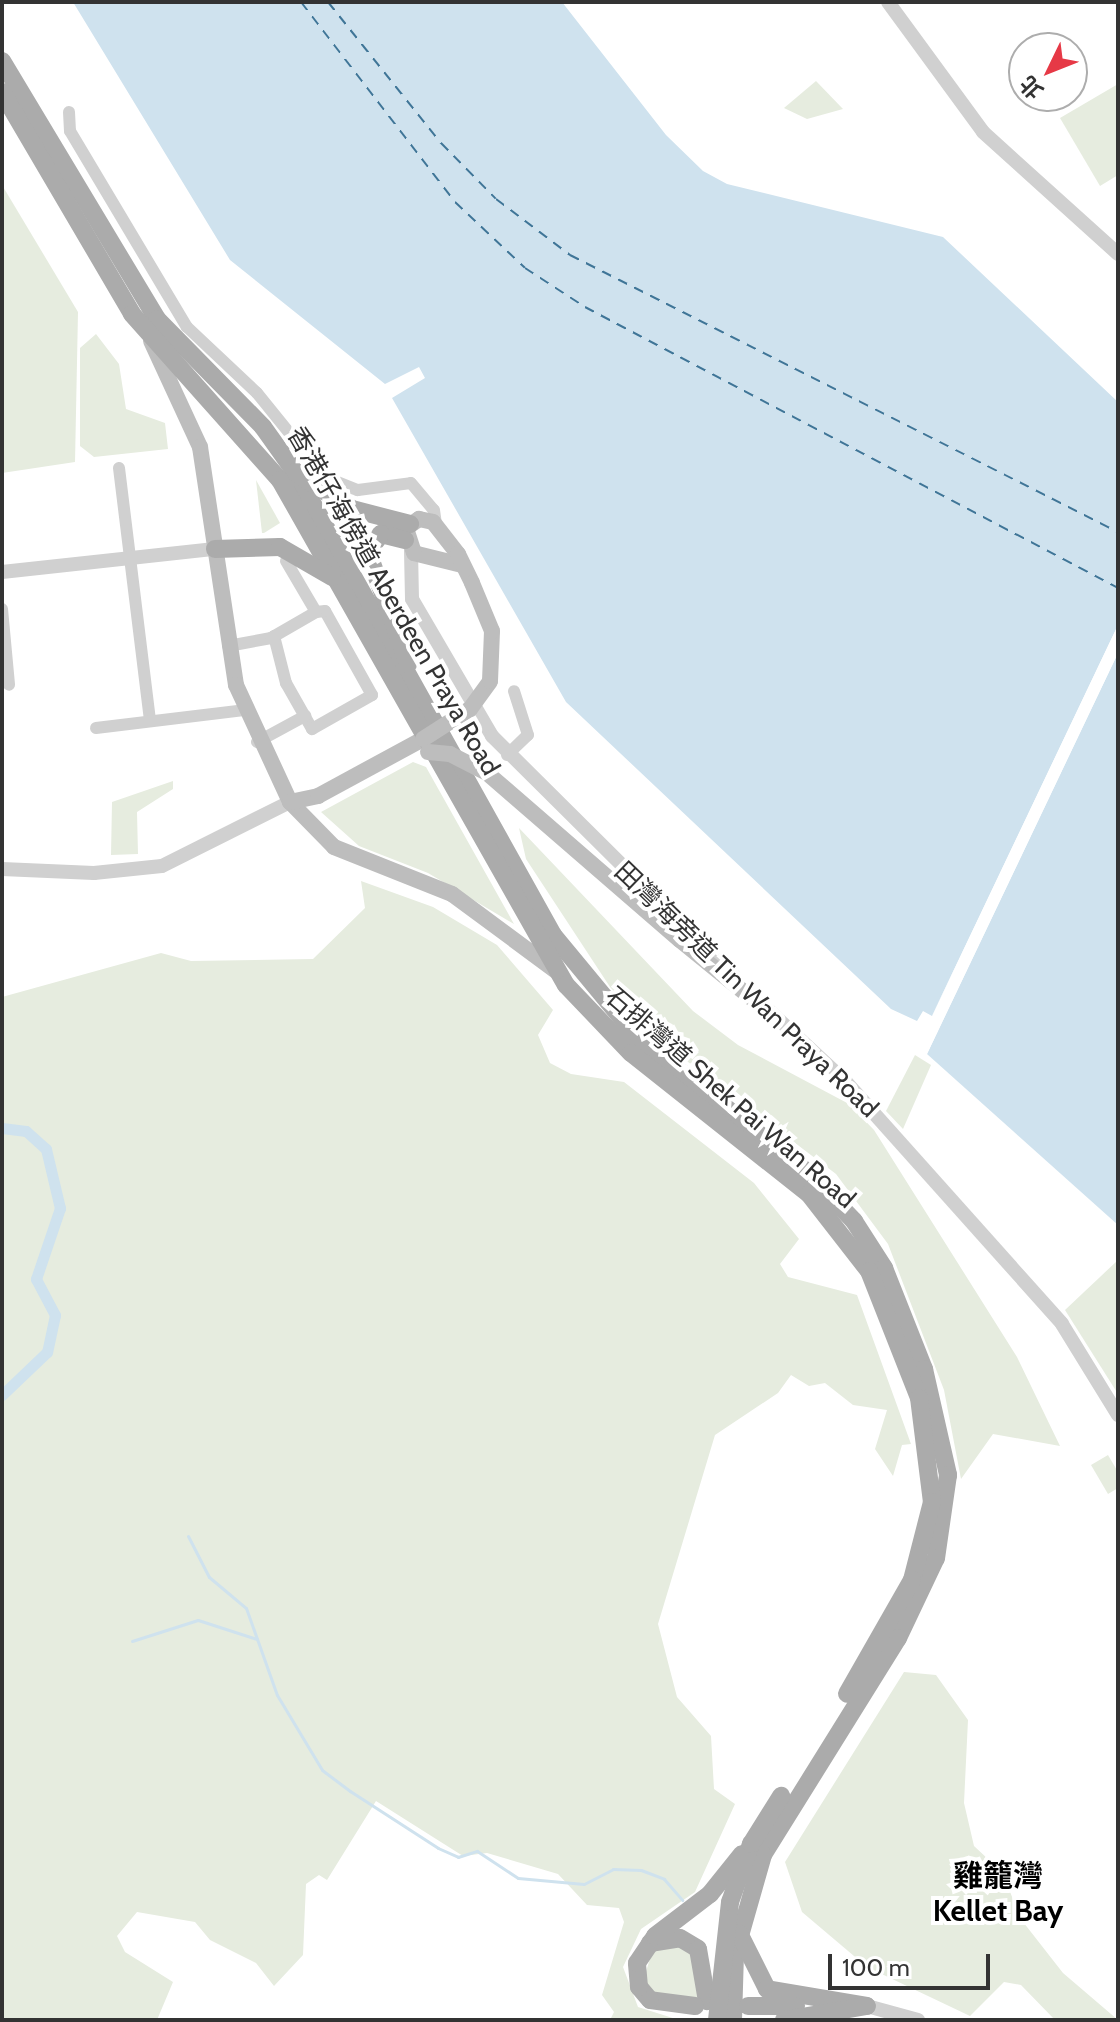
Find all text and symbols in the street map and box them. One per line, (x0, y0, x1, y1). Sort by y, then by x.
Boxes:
north arrow (1008, 32, 1088, 112)
text: 北 (1014, 70, 1049, 105)
street label: 香港仔海傍道 Aberdeen Praya Road (280, 421, 506, 781)
street label: 田灣海旁道 Tin Wan Praya Road (608, 856, 884, 1124)
street label: 石排灣道 Shek Pai Wan Road (599, 981, 861, 1215)
district label: 雞籠灣 Kellet Bay (933, 1858, 1063, 1928)
scale bar (832, 1938, 994, 1988)
text: 100 m (842, 1953, 910, 1982)

